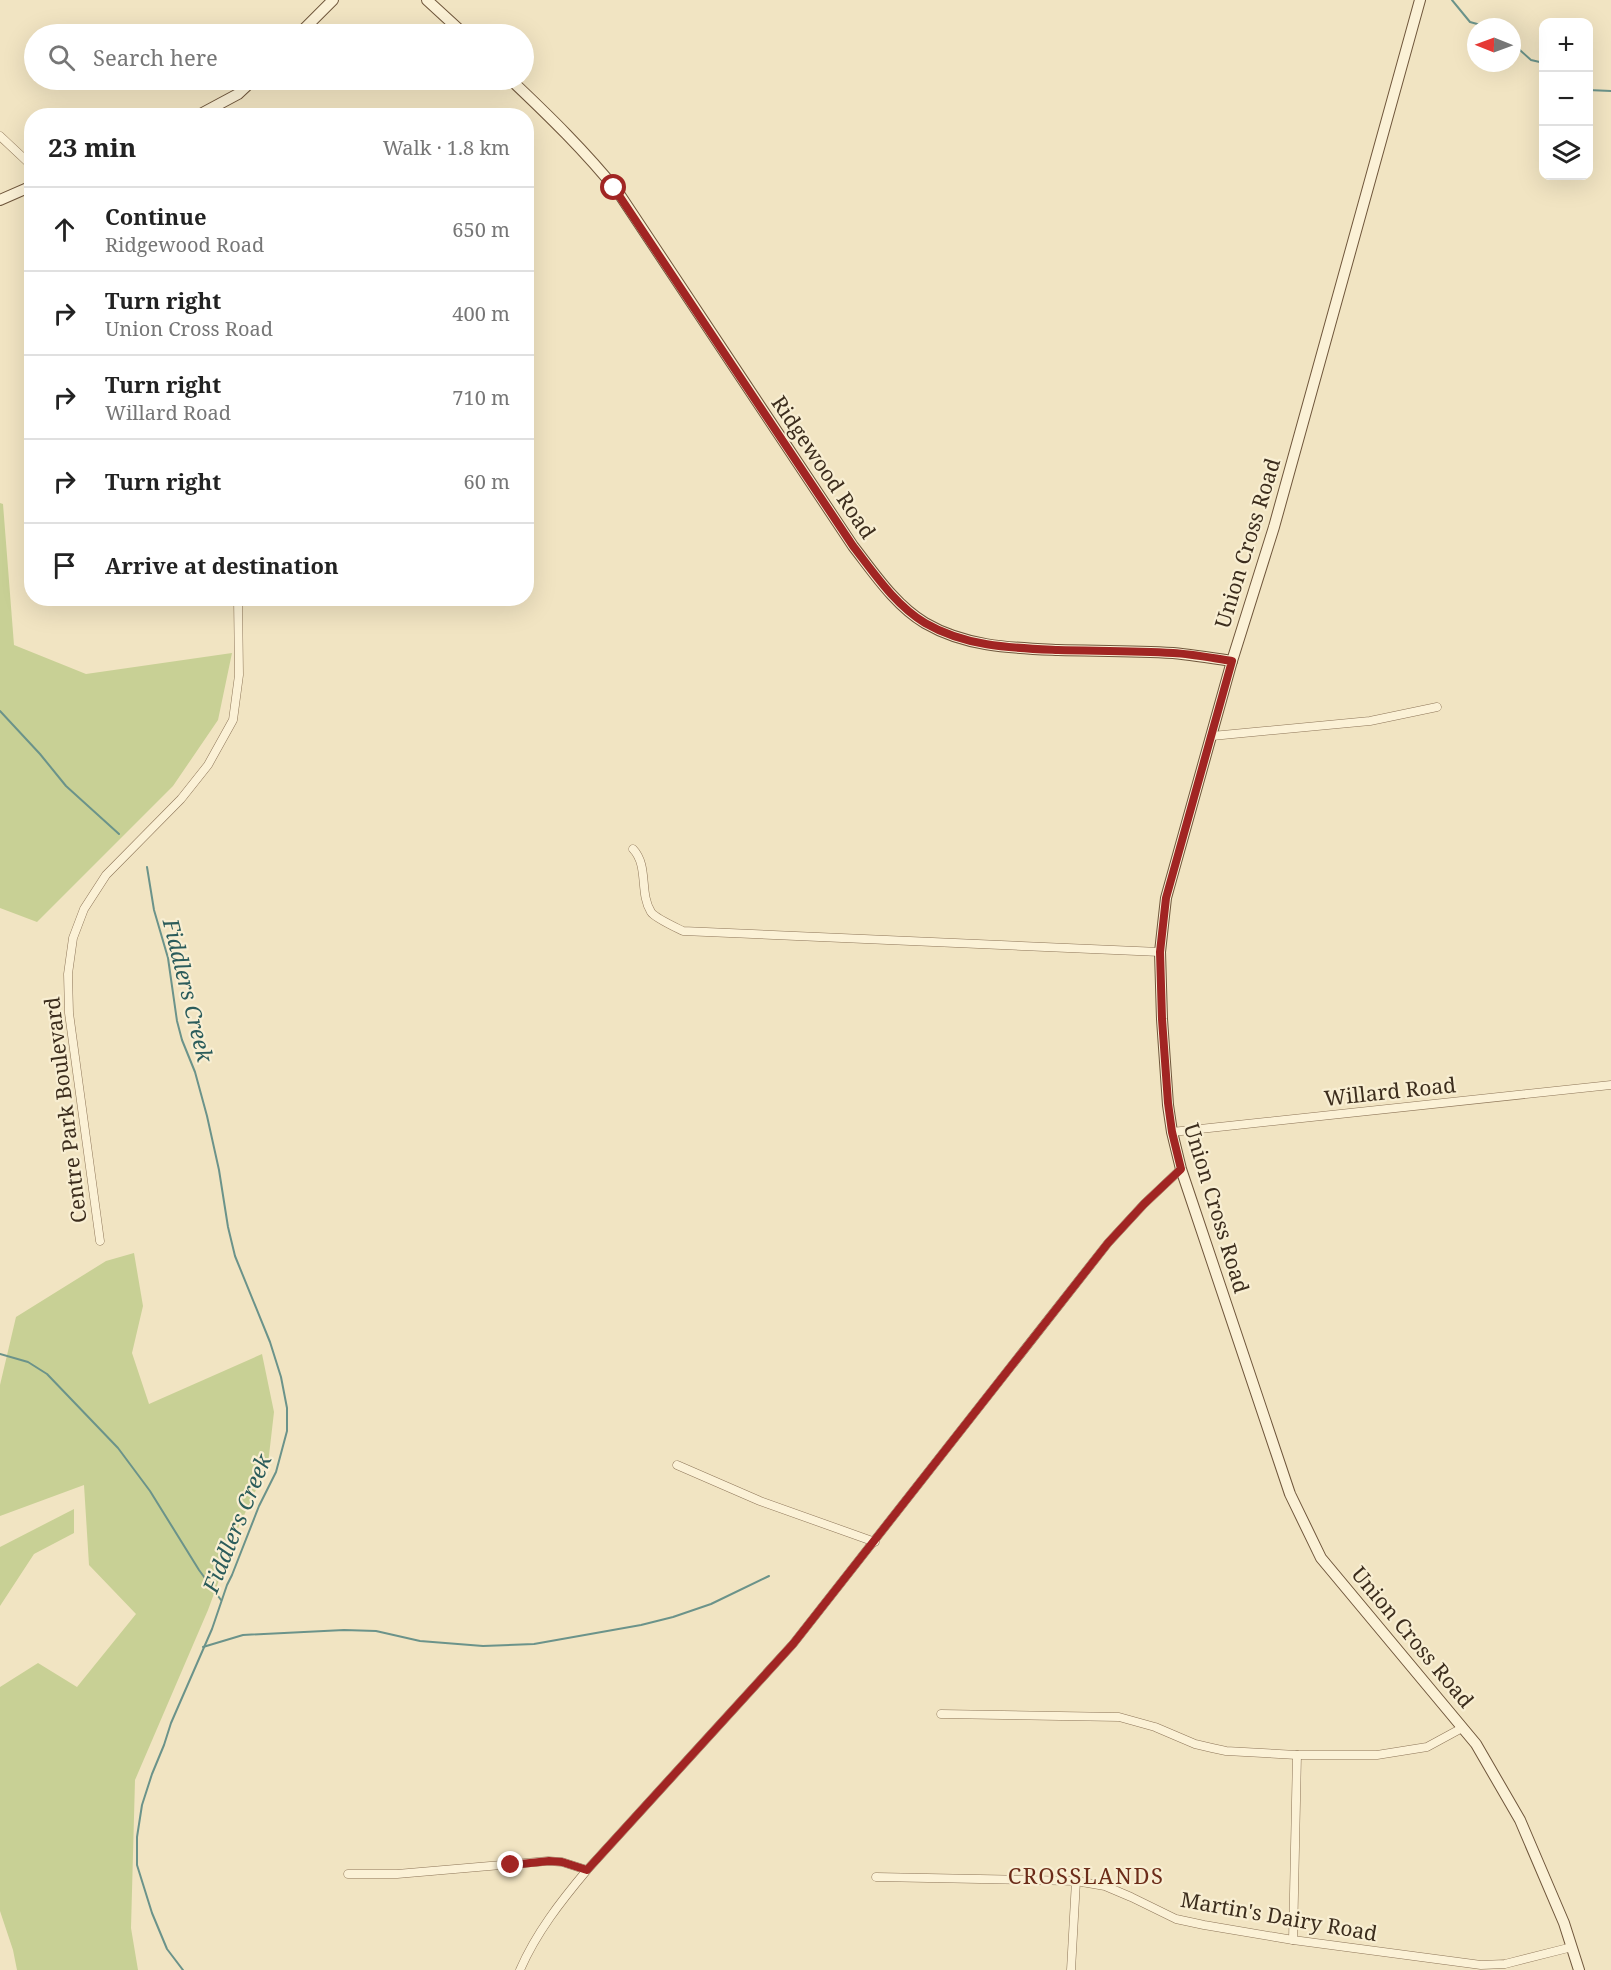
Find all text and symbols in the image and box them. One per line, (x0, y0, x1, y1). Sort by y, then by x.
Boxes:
north arrow (1467, 18, 1521, 72)
map controls (1539, 18, 1593, 180)
button: + (1539, 18, 1593, 72)
search box (24, 24, 534, 90)
icon: search (45, 41, 78, 74)
text: Search here (93, 42, 218, 72)
button: − (1539, 72, 1593, 126)
button: layers (1539, 126, 1593, 180)
text: 23 min (48, 129, 136, 165)
text: Walk · 1.8 km (383, 134, 510, 161)
route start (600, 174, 626, 200)
text: Continue (105, 201, 207, 231)
icon: ahead (48, 213, 81, 246)
text: 650 m (452, 216, 510, 243)
text: Ridgewood Road (105, 231, 264, 258)
text: Turn right (105, 285, 221, 315)
icon: right (48, 297, 81, 330)
text: 400 m (452, 300, 510, 327)
text: Union Cross Road (105, 315, 273, 342)
text: Turn right (105, 369, 221, 399)
icon: right (48, 381, 81, 414)
text: 710 m (452, 384, 510, 411)
street label: Ridgewood Road (766, 390, 882, 544)
text: Willard Road (105, 399, 231, 426)
street label: Union Cross Road (1208, 454, 1286, 631)
icon: right (48, 465, 81, 498)
text: Turn right (105, 466, 221, 496)
text: 60 m (464, 468, 510, 495)
icon: arrive (48, 549, 81, 582)
text: Arrive at destination (105, 550, 339, 580)
water label: Fiddlers Creek (156, 914, 222, 1066)
street label: Centre Park Boulevard (37, 995, 93, 1225)
street label: Willard Road (1323, 1070, 1457, 1112)
street label: Union Cross Road (1178, 1120, 1256, 1297)
water label: Fiddlers Creek (194, 1448, 278, 1598)
street label: Union Cross Road (1346, 1560, 1480, 1714)
route end (497, 1851, 523, 1877)
district label: CROSSLANDS (1008, 1860, 1164, 1890)
street label: Martin's Dairy Road (1178, 1885, 1380, 1947)

